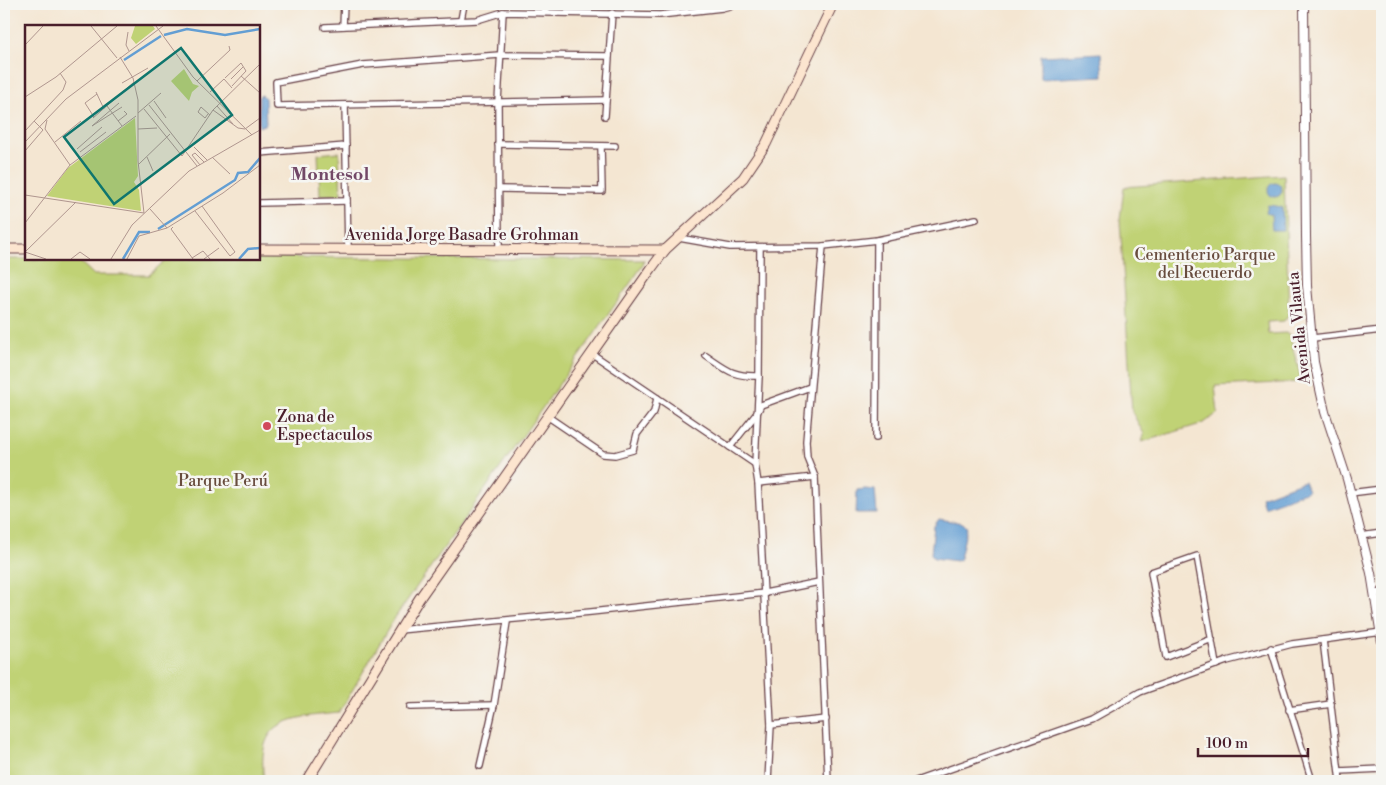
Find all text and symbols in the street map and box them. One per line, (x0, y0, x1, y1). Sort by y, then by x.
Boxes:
inset map (25, 25, 260, 260)
district label: Montesol (291, 163, 369, 186)
street label: Avenida Jorge Basadre Grohman (344, 225, 579, 245)
park label: Cementerio Parque del Recuerdo (1134, 245, 1276, 283)
street label: Avenida Vilauta (1283, 270, 1315, 386)
place label: Zona de Espectaculos (277, 407, 372, 445)
marker: Zona de Espectaculos (261, 420, 273, 432)
park label: Parque Perú (178, 471, 268, 491)
scale bar (1198, 725, 1308, 757)
text: 100 m (1206, 734, 1248, 753)

